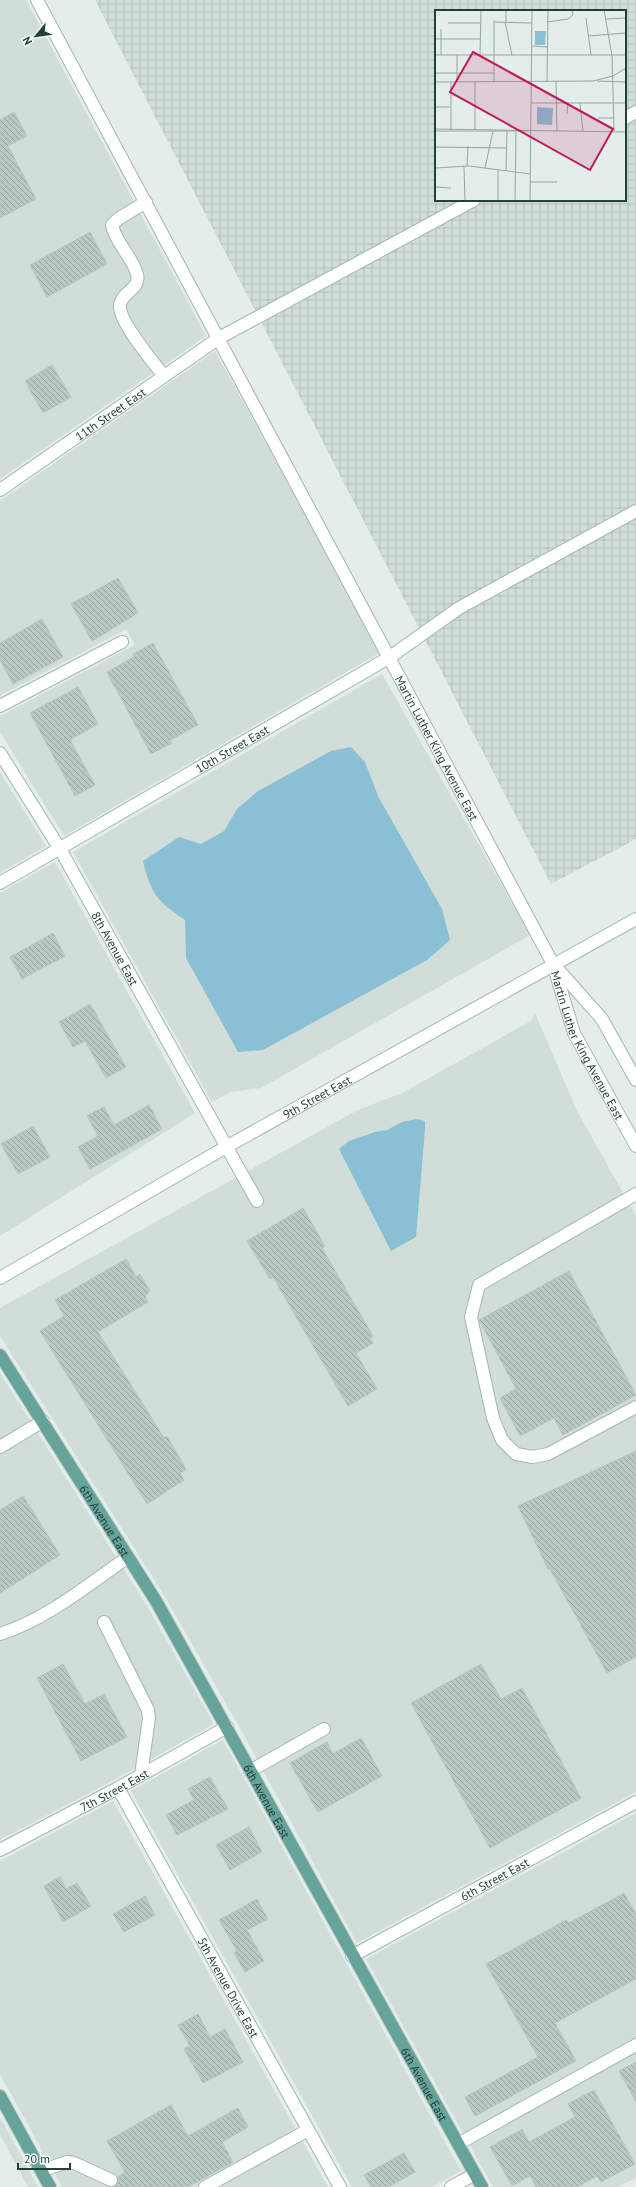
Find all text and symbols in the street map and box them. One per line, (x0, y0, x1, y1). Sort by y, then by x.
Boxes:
inset map (435, 10, 626, 201)
north arrow (16, 16, 56, 56)
text: N (19, 34, 35, 47)
street label: 11th Street East (72, 384, 148, 443)
street label: Martin Luther King Avenue East (392, 673, 482, 823)
street label: 10th Street East (192, 721, 271, 776)
street label: 8th Avenue East (89, 909, 142, 988)
street label: Martin Luther King Avenue East (548, 969, 628, 1122)
street label: 9th Street East (280, 1072, 353, 1122)
street label: 6th Avenue East (77, 1482, 133, 1559)
street label: 6th Avenue East (241, 1761, 294, 1840)
street label: 7th Street East (77, 1765, 151, 1814)
street label: 6th Street East (457, 1854, 531, 1903)
street label: 5th Avenue Drive East (195, 1934, 263, 2040)
street label: 6th Avenue East (398, 2044, 451, 2124)
scale bar (18, 2145, 70, 2171)
text: 20 m (24, 2151, 50, 2166)

